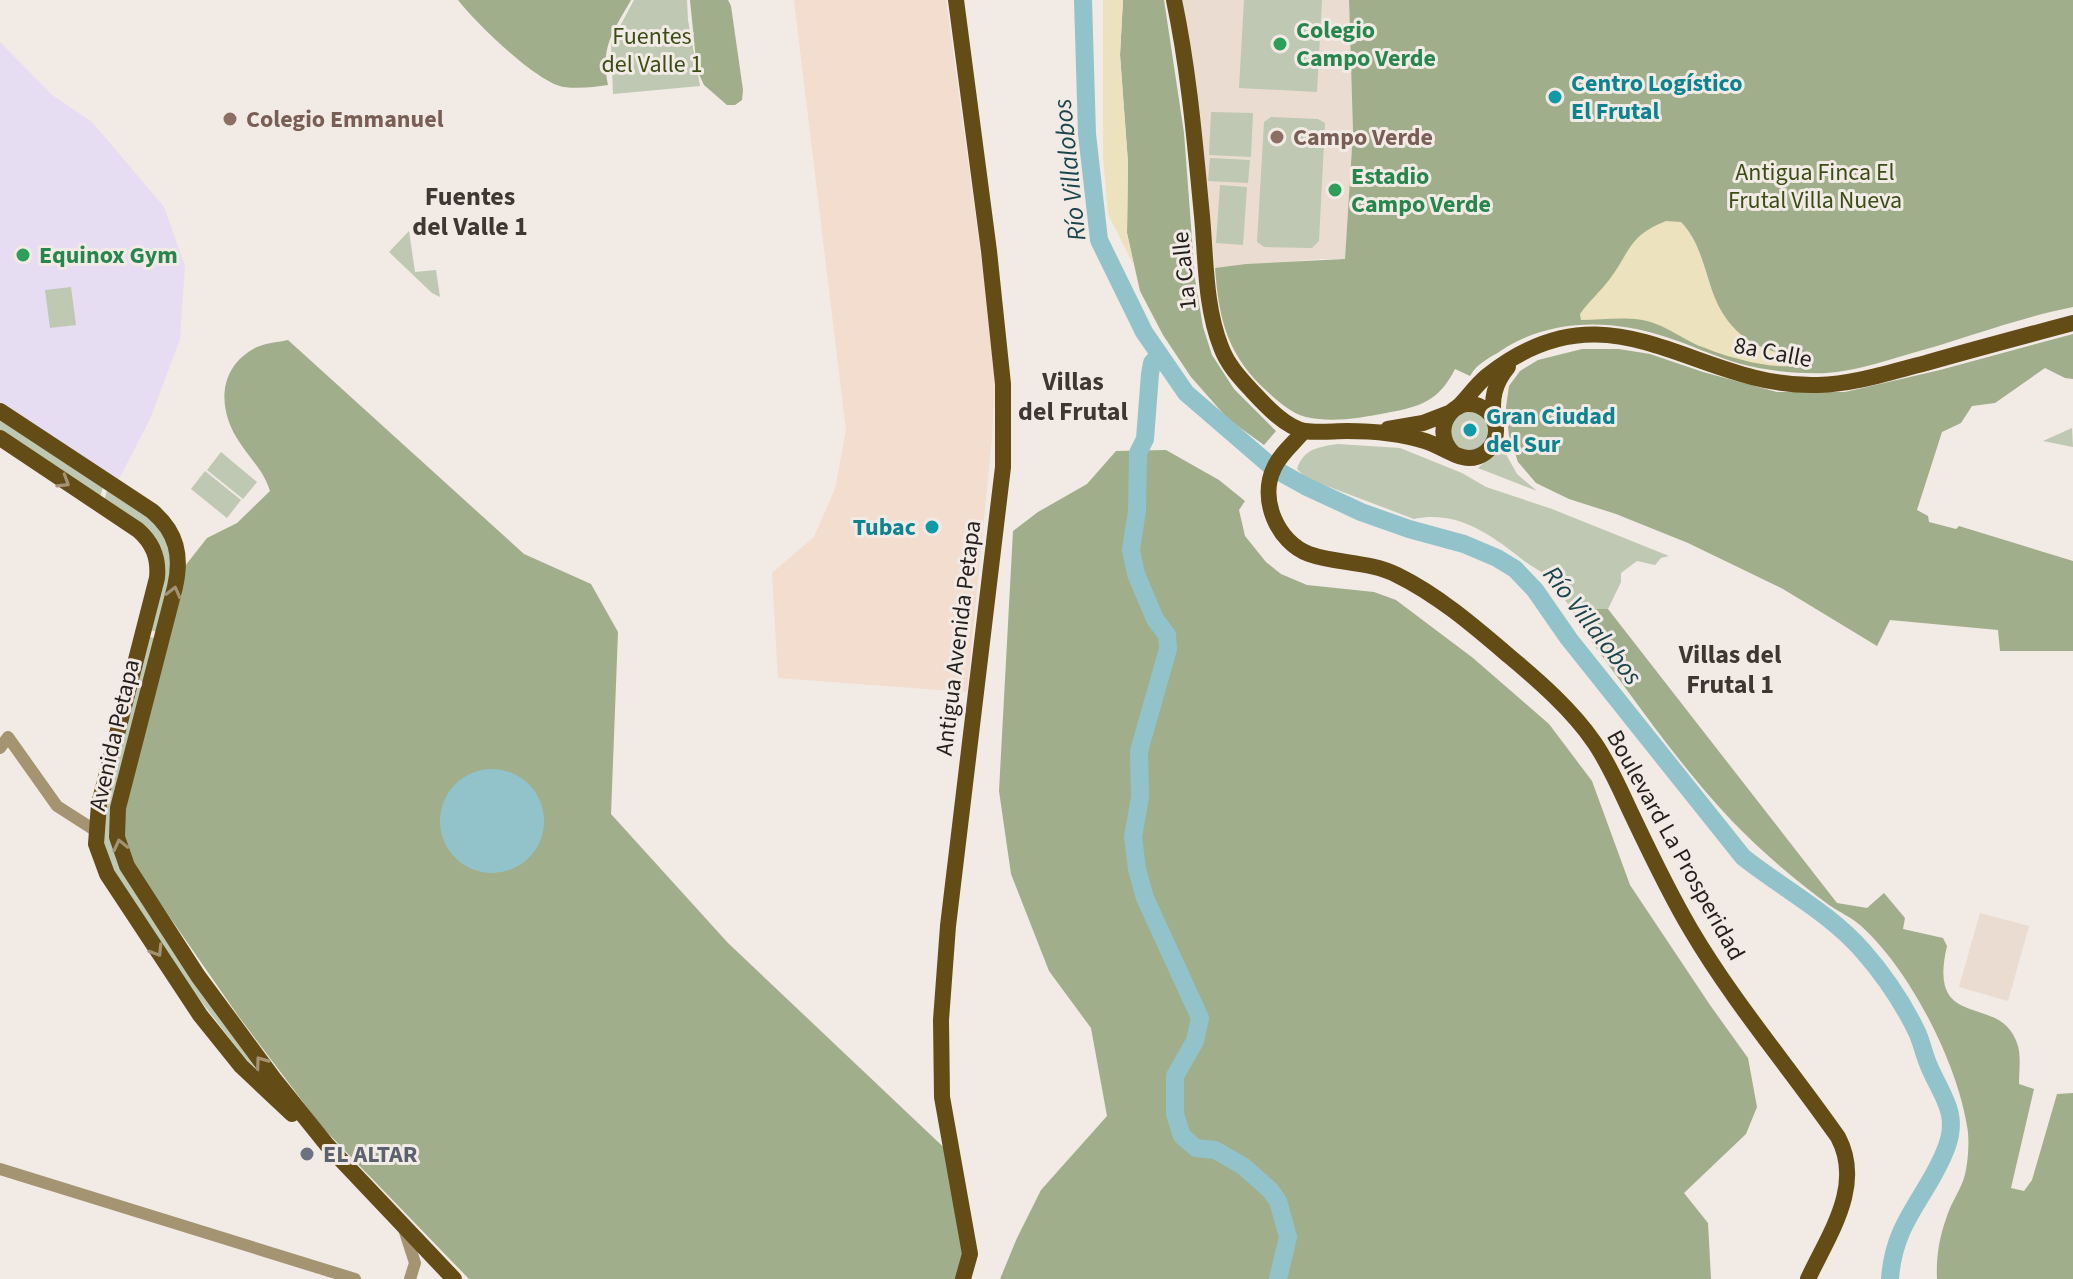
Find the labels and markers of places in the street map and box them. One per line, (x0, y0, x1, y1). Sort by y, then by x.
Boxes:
place label: Colegio Campo Verde (1296, 13, 1436, 76)
marker: Colegio Campo Verde (1271, 35, 1289, 53)
place label: Centro Logístico El Frutal (1571, 66, 1742, 129)
marker: Centro Logístico El Frutal (1546, 88, 1564, 106)
place label: Colegio Emmanuel (246, 102, 444, 137)
marker: Colegio Emmanuel (221, 110, 239, 128)
place label: Campo Verde (1293, 120, 1433, 155)
marker: Campo Verde (1268, 128, 1286, 146)
place label: Estadio Campo Verde (1351, 159, 1491, 222)
marker: Estadio Campo Verde (1326, 181, 1344, 199)
place label: Equinox Gym (39, 238, 178, 273)
marker: Equinox Gym (14, 246, 32, 264)
place label: Gran Ciudad del Sur (1486, 399, 1616, 462)
marker: Gran Ciudad del Sur (1461, 421, 1479, 439)
place label: Tubac (853, 510, 916, 545)
marker: Tubac (923, 518, 941, 536)
place label: EL ALTAR (323, 1137, 418, 1172)
marker: EL ALTAR (298, 1145, 316, 1163)

